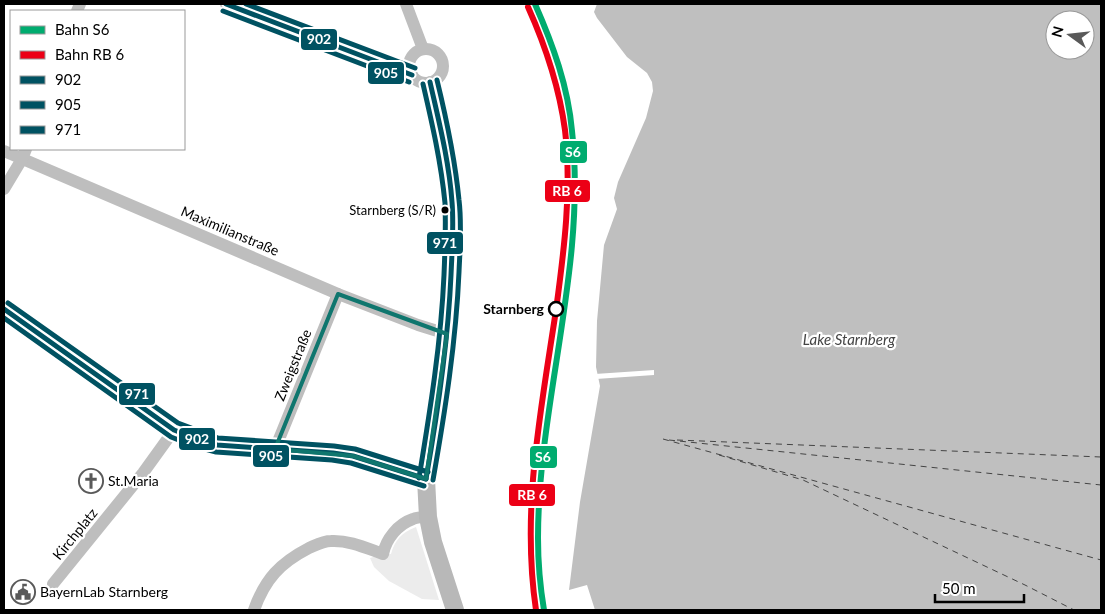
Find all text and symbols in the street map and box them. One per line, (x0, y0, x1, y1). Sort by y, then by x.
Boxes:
legend (10, 10, 185, 150)
north arrow (1045, 10, 1095, 60)
text: Bahn S6 (55, 20, 110, 38)
text: N (1047, 24, 1067, 39)
line badge: 902 (300, 28, 338, 51)
text: 902 (307, 30, 331, 47)
text: Bahn RB 6 (55, 45, 125, 63)
line badge: 905 (367, 61, 405, 85)
text: 905 (374, 64, 398, 81)
text: 902 (55, 70, 81, 88)
text: 905 (55, 95, 81, 113)
text: 971 (55, 120, 81, 138)
line badge: S6 (559, 140, 588, 164)
text: S6 (565, 143, 581, 160)
line badge: RB 6 (544, 179, 591, 203)
text: RB 6 (552, 182, 582, 199)
street label: Maximilianstraße (179, 202, 282, 259)
place label: Starnberg (S/R) (349, 202, 436, 218)
marker: Starnberg (S/R) (440, 205, 450, 215)
line badge: 971 (426, 231, 464, 255)
text: 971 (433, 234, 457, 251)
place label: Starnberg (483, 300, 545, 317)
marker: Starnberg (548, 301, 564, 317)
street label: Zweigstraße (271, 327, 315, 403)
water label: Lake Starnberg (803, 330, 896, 348)
line badge: 971 (118, 382, 156, 406)
text: 971 (125, 385, 149, 402)
line badge: 902 (178, 427, 216, 451)
text: 902 (185, 430, 209, 447)
line badge: 905 (252, 444, 290, 468)
line badge: S6 (529, 445, 558, 469)
text: 905 (259, 447, 283, 464)
text: S6 (535, 448, 551, 465)
church icon: St.Maria (78, 468, 104, 494)
place label: St.Maria (108, 472, 159, 489)
line badge: RB 6 (508, 483, 556, 507)
text: RB 6 (517, 486, 547, 503)
street label: Kirchplatz (49, 505, 101, 563)
scale bar (935, 572, 1024, 604)
public building icon: BayernLab Starnberg (10, 579, 36, 605)
text: 50 m (942, 579, 976, 597)
place label: BayernLab Starnberg (40, 583, 168, 600)

